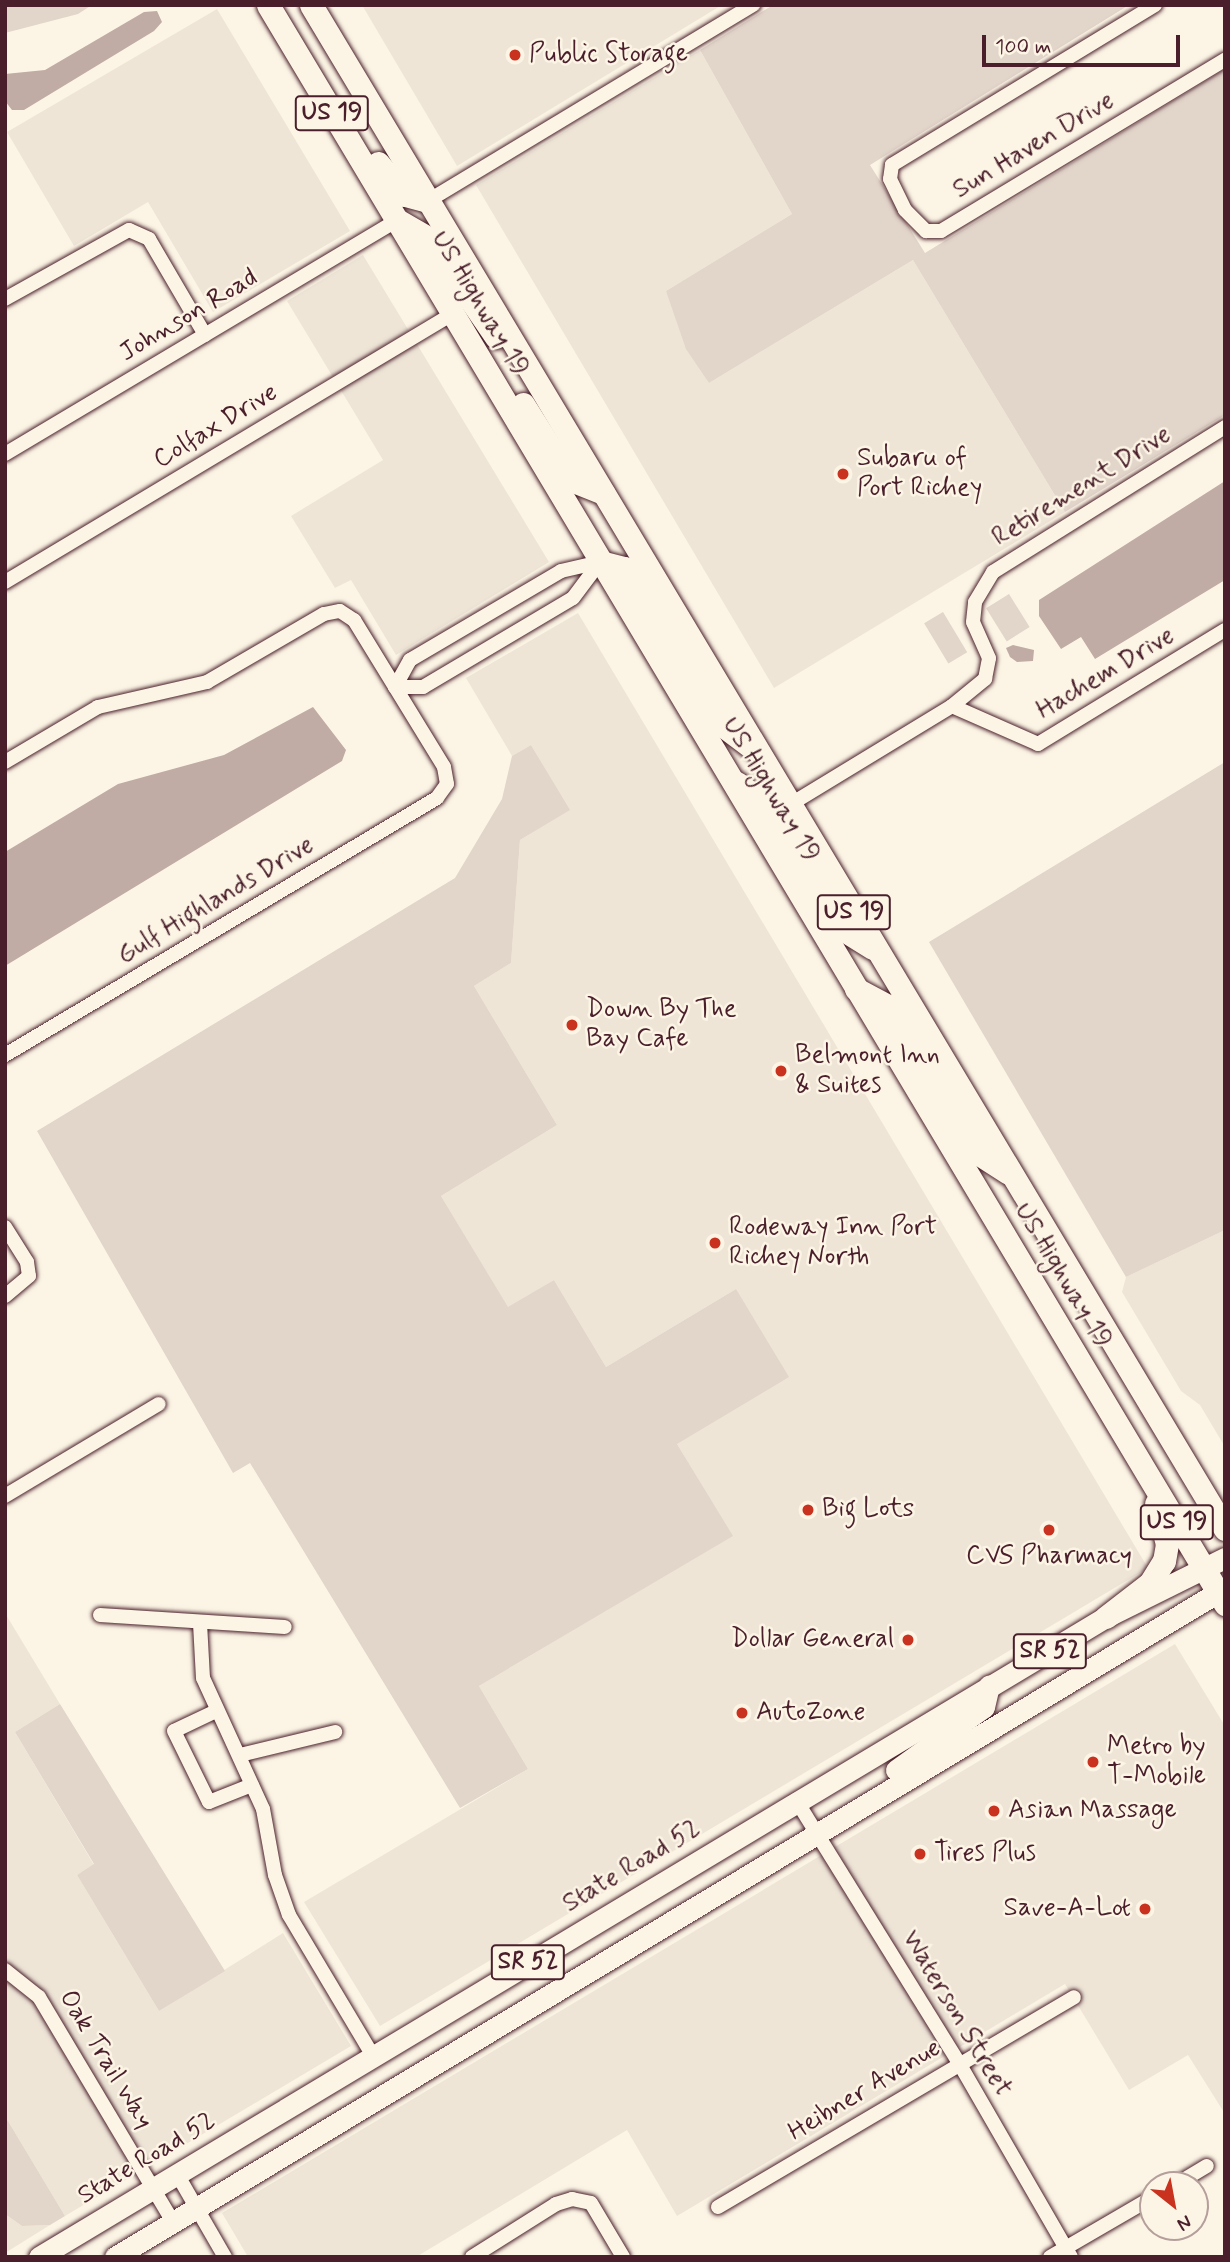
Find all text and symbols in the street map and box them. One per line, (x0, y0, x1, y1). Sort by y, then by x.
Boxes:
scale bar (985, 21, 1183, 65)
text: 100 m (995, 33, 1051, 61)
place label: Public Storage (529, 39, 687, 71)
marker: Public Storage (507, 47, 523, 63)
street label: Sun Haven Drive (946, 84, 1122, 208)
road number: US 19 (294, 92, 370, 134)
street label: US Highway 19 (424, 226, 534, 382)
street label: Johnson Road (115, 263, 263, 369)
street label: Colfax Drive (149, 378, 283, 476)
street label: Retirement Drive (988, 420, 1176, 554)
place label: Subaru of Port Richey (857, 443, 982, 504)
marker: Subaru of Port Richey (835, 466, 851, 482)
street label: Hachem Drive (1032, 621, 1180, 727)
street label: US Highway 19 (715, 712, 825, 868)
street label: Gulf Highlands Drive (113, 830, 319, 972)
road number: US 19 (816, 891, 892, 932)
place label: Down By The Bay Cafe (586, 994, 735, 1056)
marker: Down By The Bay Cafe (564, 1017, 580, 1033)
place label: Belmont Inn & Suites (795, 1040, 941, 1102)
marker: Belmont Inn & Suites (773, 1063, 789, 1079)
street label: US Highway 19 (1007, 1198, 1117, 1354)
place label: Rodeway Inn Port Richey North (729, 1212, 931, 1274)
marker: Rodeway Inn Port Richey North (707, 1235, 723, 1251)
place label: Big Lots (822, 1494, 908, 1526)
marker: Big Lots (800, 1502, 816, 1518)
road number: US 19 (1138, 1502, 1216, 1542)
marker: CVS Pharmacy (1041, 1522, 1057, 1538)
place label: CVS Pharmacy (966, 1541, 1132, 1573)
place label: Dollar General (733, 1624, 894, 1656)
road number: SR 52 (1012, 1630, 1088, 1672)
marker: Dollar General (900, 1632, 916, 1648)
place label: AutoZone (756, 1697, 865, 1729)
marker: AutoZone (734, 1705, 750, 1721)
place label: Metro by T-Mobile (1107, 1731, 1206, 1792)
marker: Metro by T-Mobile (1085, 1754, 1101, 1770)
place label: Asian Massage (1008, 1795, 1175, 1827)
marker: Asian Massage (986, 1803, 1002, 1819)
street label: State Road 52 (557, 1814, 707, 1920)
place label: Tires Plus (934, 1838, 1036, 1870)
marker: Tires Plus (912, 1846, 928, 1862)
place label: Save-A-Lot (1004, 1893, 1131, 1925)
marker: Save-A-Lot (1137, 1901, 1153, 1917)
street label: Waterson Street (894, 1926, 1018, 2102)
road number: SR 52 (490, 1941, 566, 1982)
street label: Oak Trail Way (52, 1986, 158, 2134)
street label: Heibner Avenue (782, 2032, 948, 2150)
street label: State Road 52 (72, 2106, 222, 2212)
north arrow (1139, 2171, 1209, 2241)
text: N (1172, 2209, 1196, 2237)

